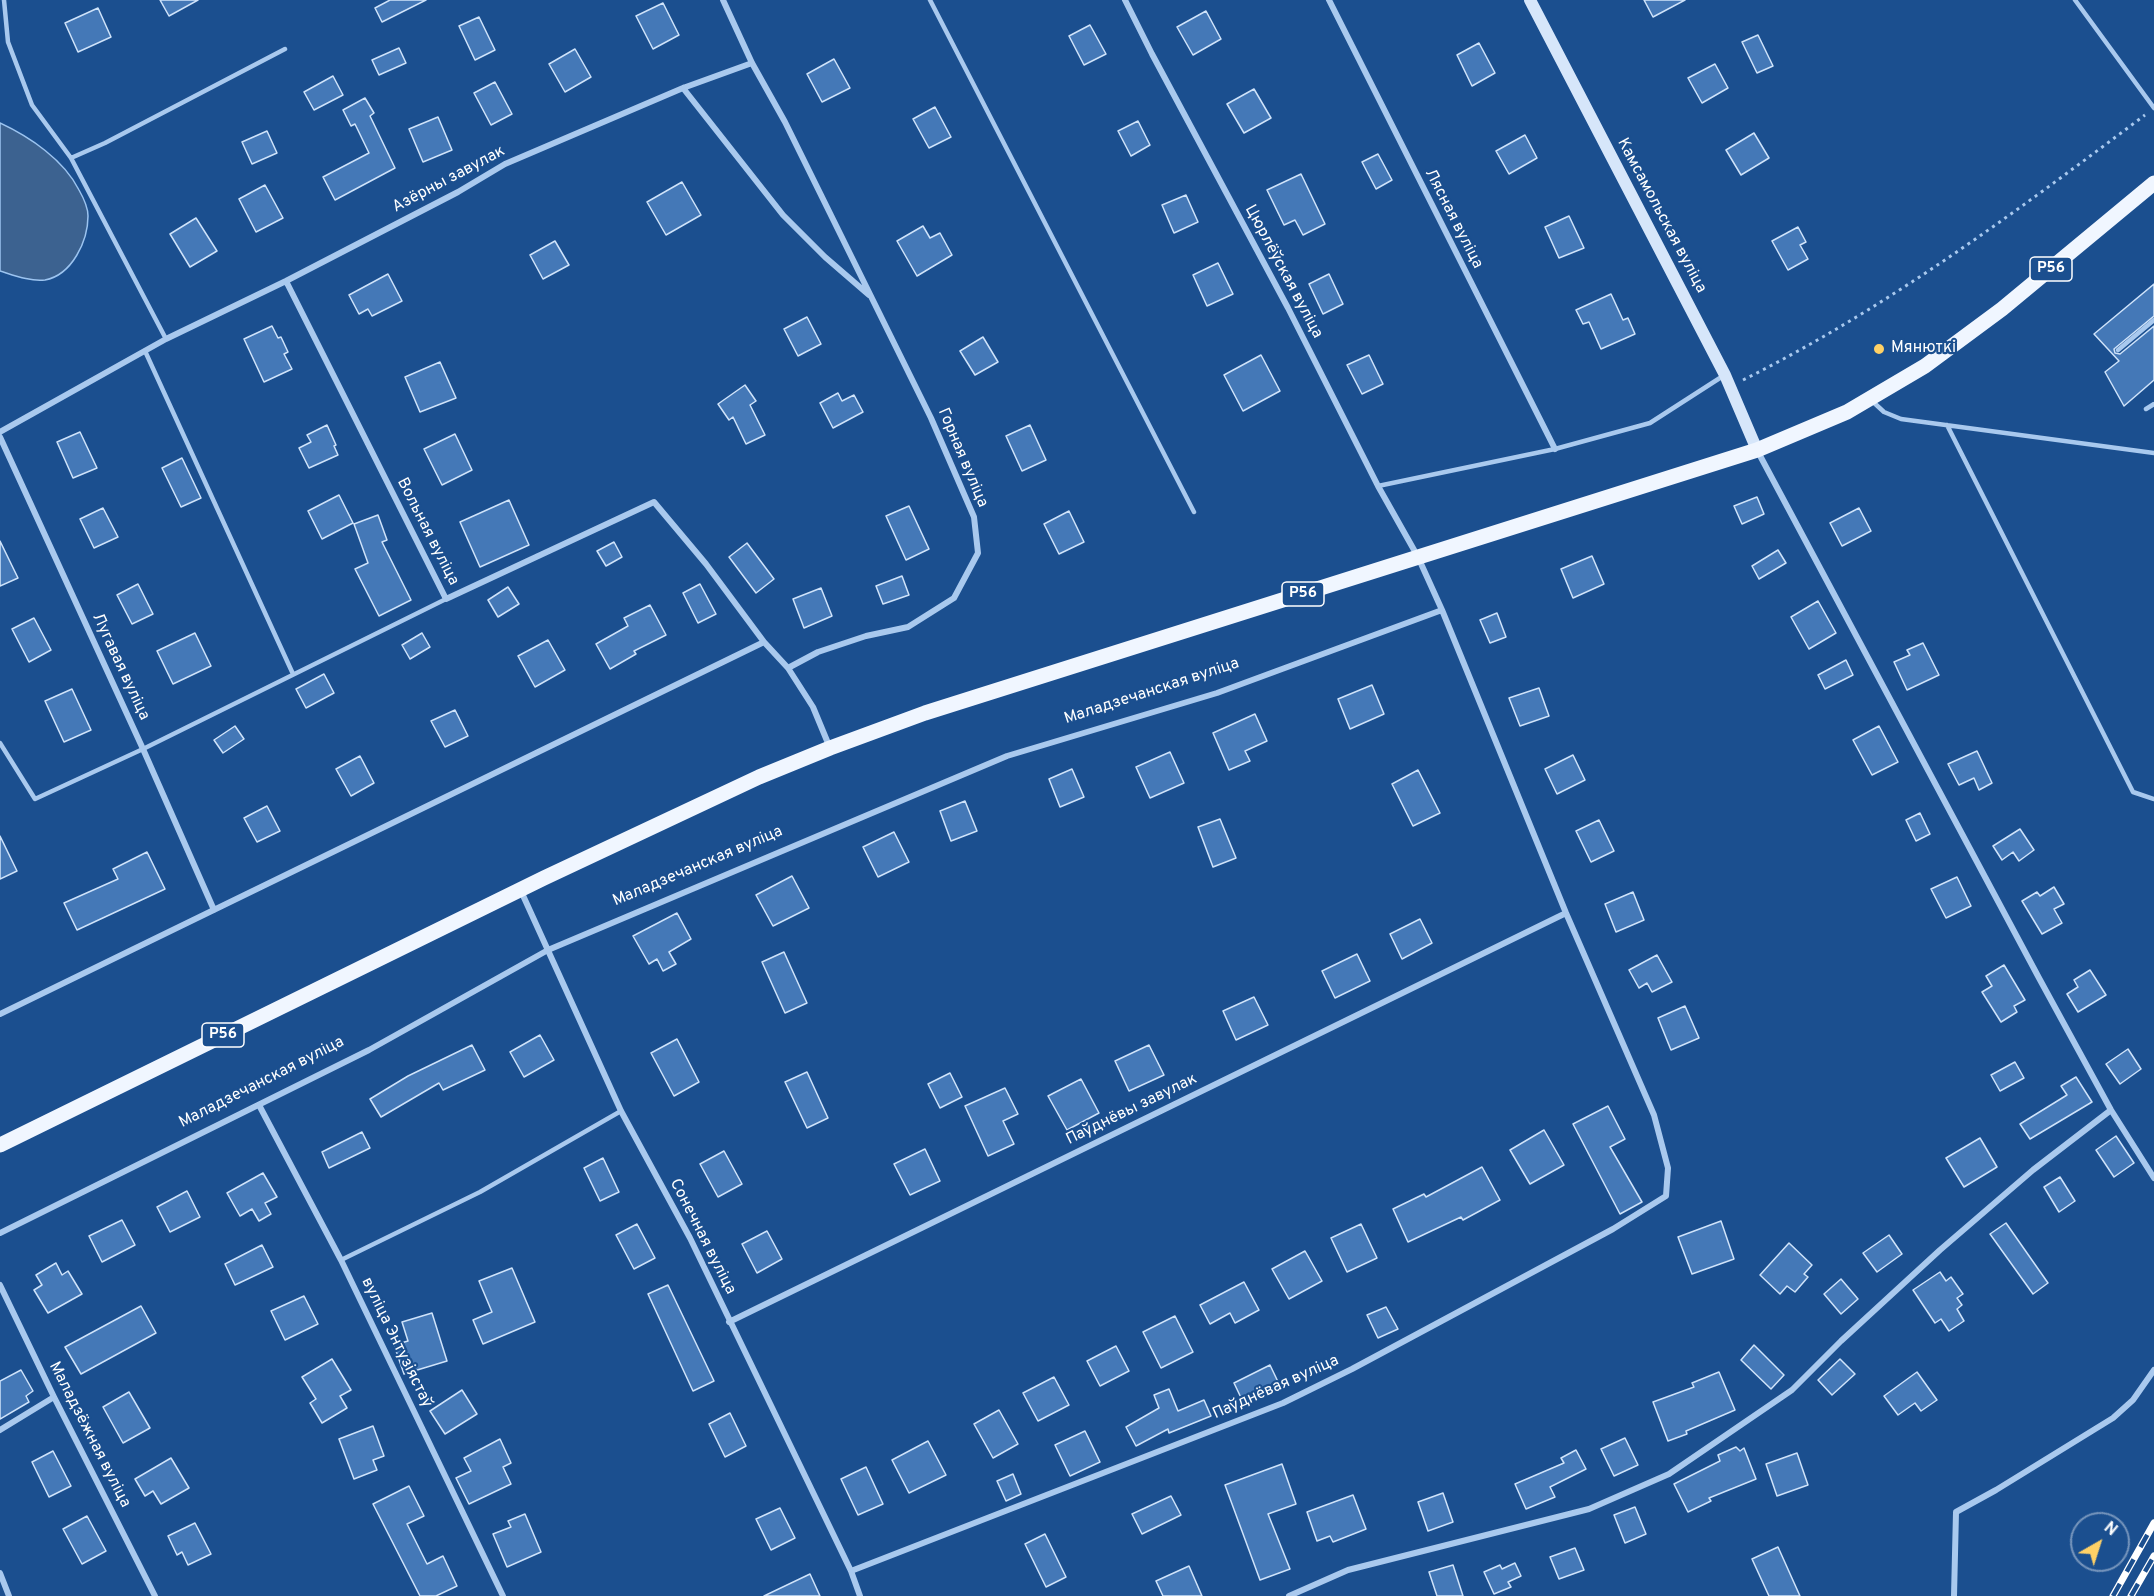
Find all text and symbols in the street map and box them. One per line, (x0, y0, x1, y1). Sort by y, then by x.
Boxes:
street label: Камсамольская вуліца (1612, 135, 1710, 297)
street label: Азёрны завулак (389, 142, 509, 218)
street label: Лясная вуліца (1420, 166, 1486, 272)
street label: Цюрлёўская вуліца (1240, 202, 1326, 342)
road number: Р56 (2030, 257, 2072, 281)
place label: Мянюткі (1891, 339, 1956, 359)
marker: Мянюткі (1872, 342, 1886, 356)
street label: Горная вуліца (932, 405, 992, 511)
street label: Вольная вуліца (392, 475, 462, 589)
road number: Р56 (1282, 582, 1324, 606)
street label: Лугавая вуліца (87, 610, 153, 724)
street label: Маладзечанская вуліца (1062, 655, 1242, 729)
street label: Маладзечанская вуліца (610, 822, 786, 912)
road number: Р56 (202, 1023, 244, 1047)
street label: Маладзечанская вуліца (176, 1033, 348, 1133)
street label: Паўднёвы завулак (1064, 1070, 1200, 1150)
street label: Сонечная вуліца (665, 1176, 739, 1298)
street label: вуліца Энтузіястаў (356, 1275, 436, 1411)
street label: Паўднёвая вуліца (1210, 1352, 1342, 1424)
street label: Маладзёжная вуліца (44, 1359, 134, 1511)
north arrow (2070, 1512, 2130, 1572)
text: N (2099, 1518, 2121, 1541)

